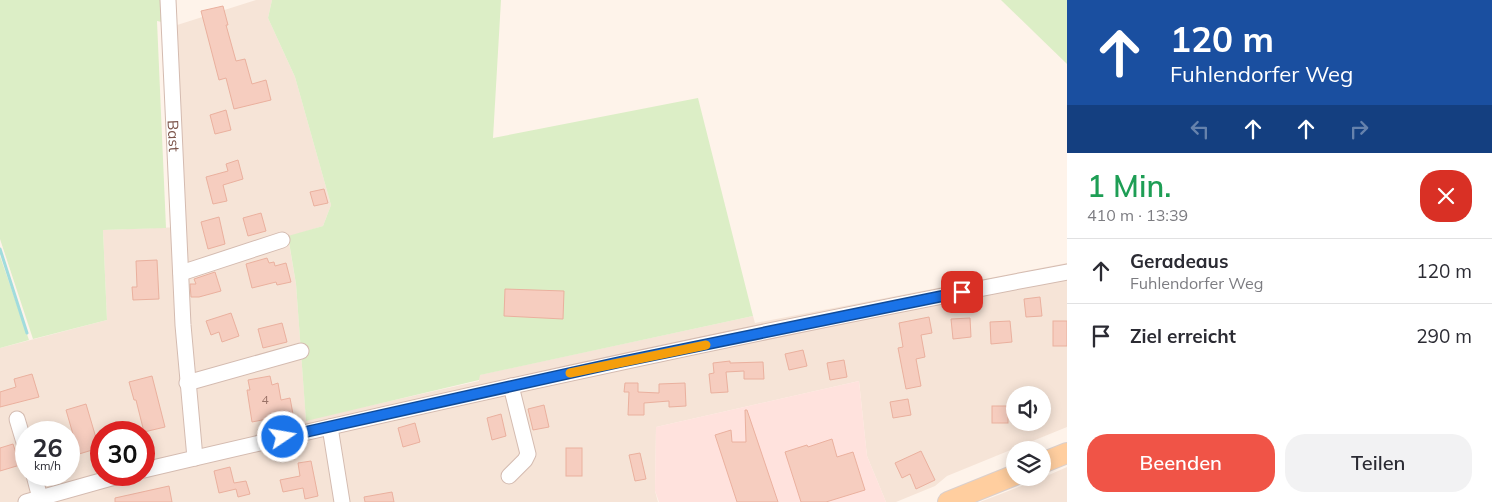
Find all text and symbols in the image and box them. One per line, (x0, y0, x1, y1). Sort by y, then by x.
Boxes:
text: 120 m (1170, 17, 1274, 61)
icon: ahead (1087, 20, 1152, 85)
text: Fuhlendorfer Weg (1170, 60, 1353, 88)
icon: left (1186, 115, 1214, 143)
icon: ahead (1239, 115, 1267, 143)
icon: ahead (1292, 115, 1320, 143)
icon: right (1345, 115, 1373, 143)
street label: Bast (164, 120, 184, 152)
text: 1 Min. (1087, 167, 1171, 205)
button: close (1420, 170, 1472, 222)
text: 410 m · 13:39 (1087, 205, 1188, 225)
text: Geradeaus (1130, 249, 1228, 273)
icon: ahead (1087, 257, 1115, 285)
text: 120 m (1416, 259, 1472, 283)
pin (941, 271, 983, 313)
text: Fuhlendorfer Weg (1130, 273, 1263, 293)
icon: arrive (948, 278, 976, 306)
icon: arrive (1087, 322, 1115, 350)
text: Ziel erreicht (1130, 324, 1236, 348)
text: 290 m (1416, 324, 1472, 348)
map controls (1006, 386, 1051, 486)
button: sound (1006, 386, 1051, 431)
house number: 4 (261, 392, 269, 407)
position arrow (256, 410, 308, 462)
speed limit sign: 30 (90, 421, 155, 486)
text: 26 (32, 432, 63, 463)
button: Beenden (1087, 434, 1275, 492)
button: Teilen (1285, 434, 1472, 492)
button: layers (1006, 441, 1051, 486)
text: km/h (34, 458, 61, 473)

